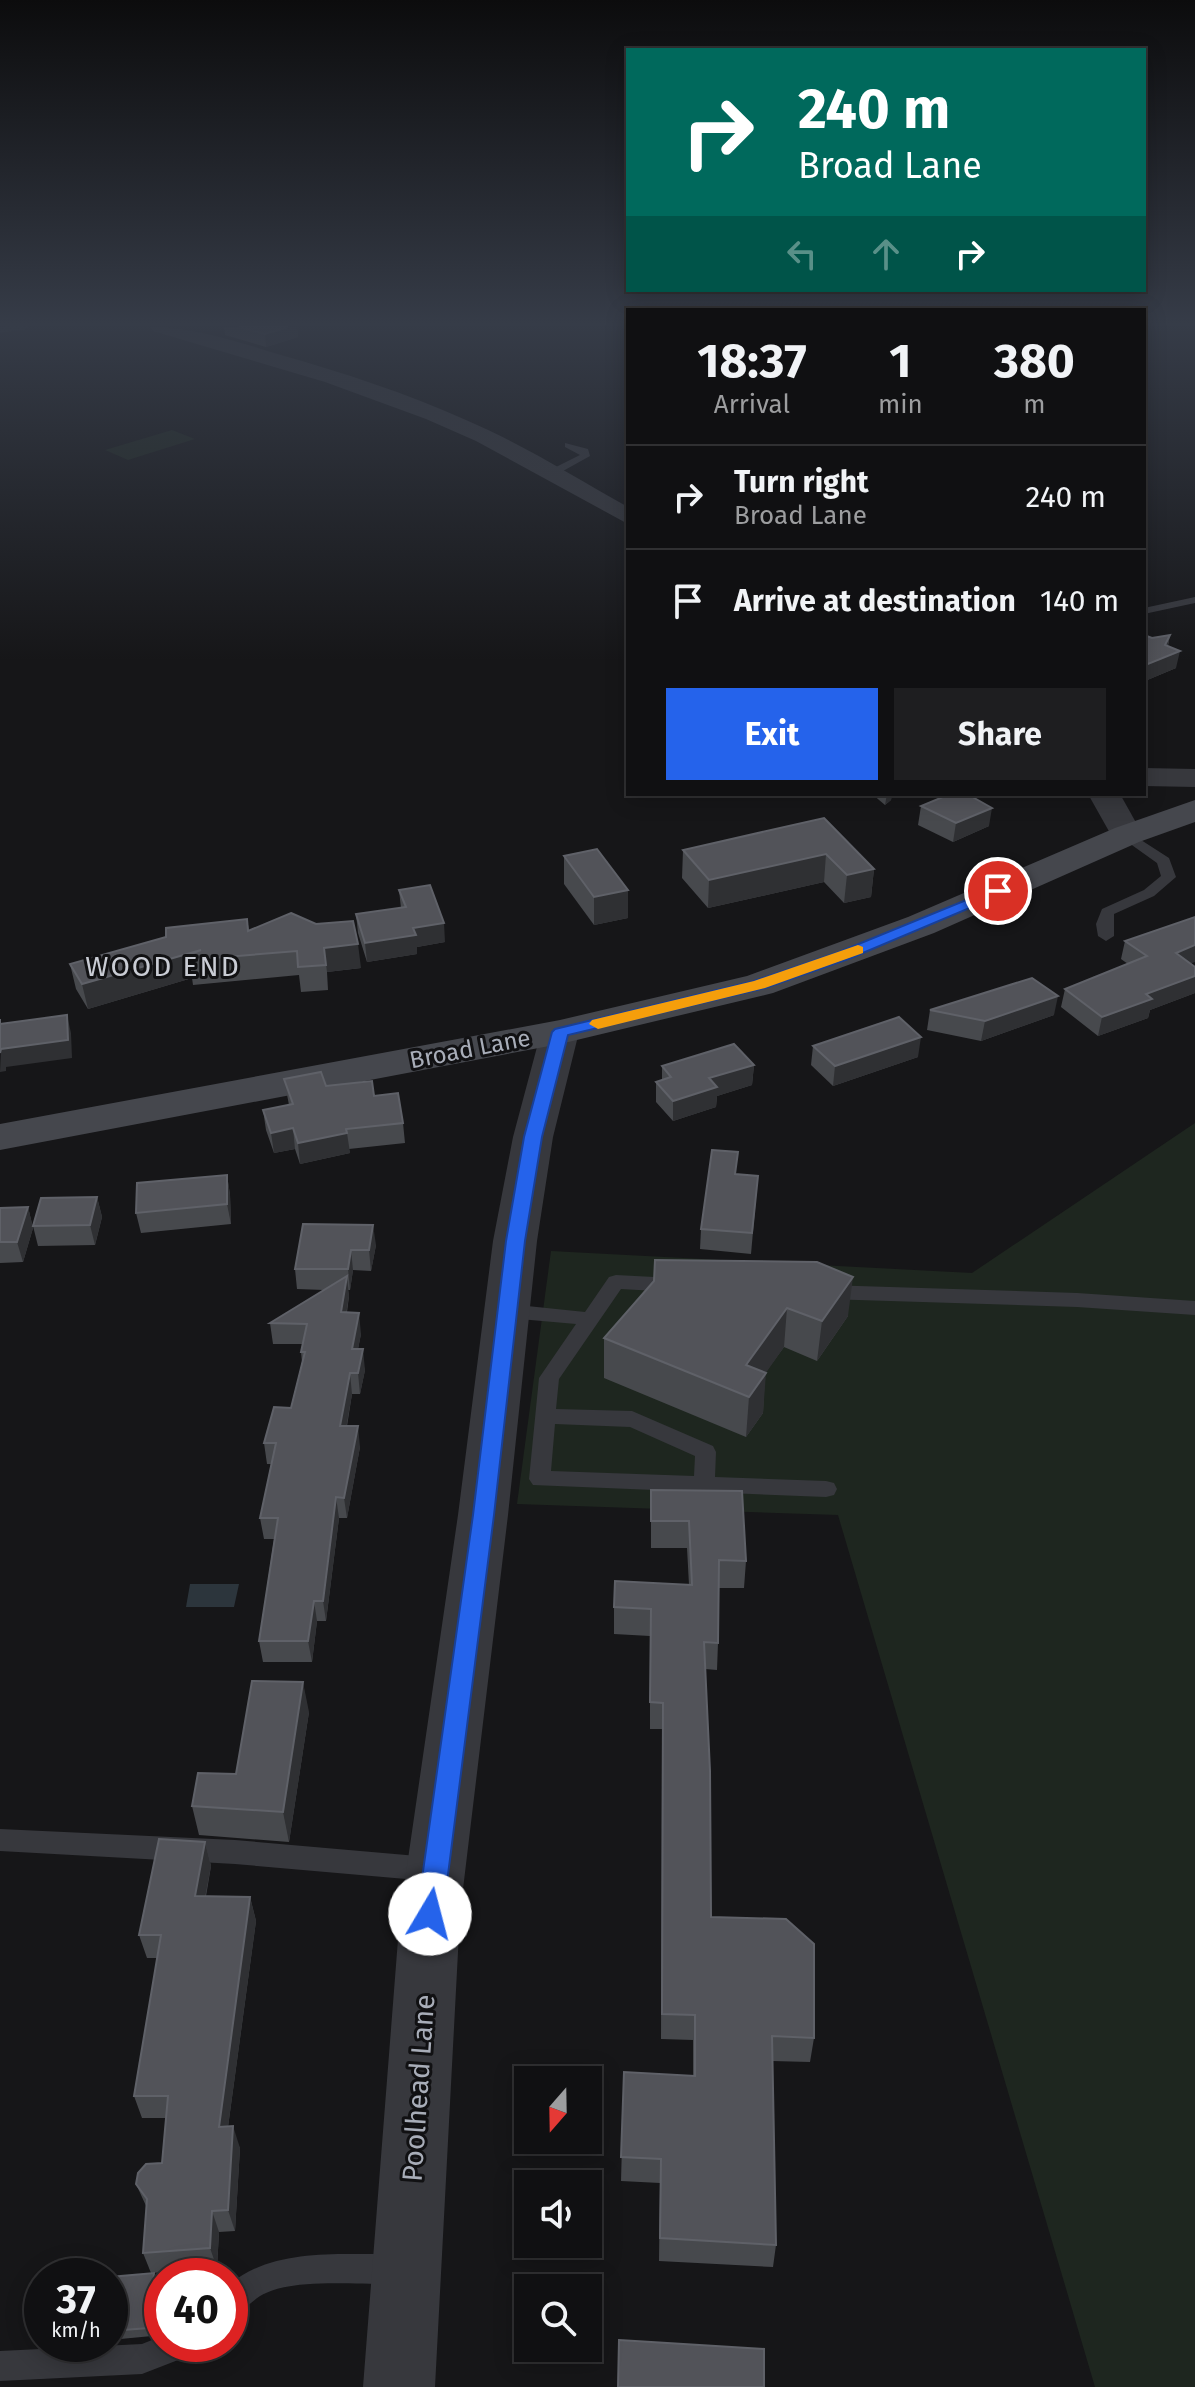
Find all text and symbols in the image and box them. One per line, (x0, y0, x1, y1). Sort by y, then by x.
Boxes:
text: 240 m (798, 76, 950, 143)
icon: right (666, 80, 770, 184)
text: Broad Lane (798, 144, 982, 188)
icon: left (780, 232, 824, 276)
icon: ahead (864, 232, 908, 276)
icon: right (948, 232, 992, 276)
text: 18:37 (697, 332, 807, 390)
text: 1 (889, 332, 911, 390)
text: 380 (994, 332, 1075, 390)
text: Arrival (714, 389, 790, 420)
text: min (878, 389, 923, 420)
text: m (1023, 389, 1046, 420)
text: Turn right (734, 464, 869, 500)
icon: right (666, 475, 710, 519)
text: 240 m (1026, 479, 1106, 515)
text: Broad Lane (734, 500, 867, 531)
icon: arrive (666, 579, 710, 623)
text: Arrive at destination (734, 583, 1016, 619)
text: 140 m (1040, 583, 1119, 619)
button: Exit (666, 688, 878, 780)
button: Share (894, 688, 1106, 780)
pin (964, 857, 1032, 925)
icon: arrive (976, 869, 1020, 913)
district label: WOOD END (85, 950, 241, 983)
street label: Broad Lane (407, 1024, 533, 1074)
position arrow (388, 1872, 472, 1956)
street label: Poolhead Lane (395, 1993, 442, 2183)
north arrow (514, 2066, 602, 2154)
map controls (514, 2066, 602, 2362)
button: sound (514, 2170, 602, 2258)
speed limit sign: 40 (144, 2258, 248, 2362)
button: search (514, 2274, 602, 2362)
text: 37 (56, 2276, 96, 2324)
text: km/h (51, 2318, 101, 2342)

